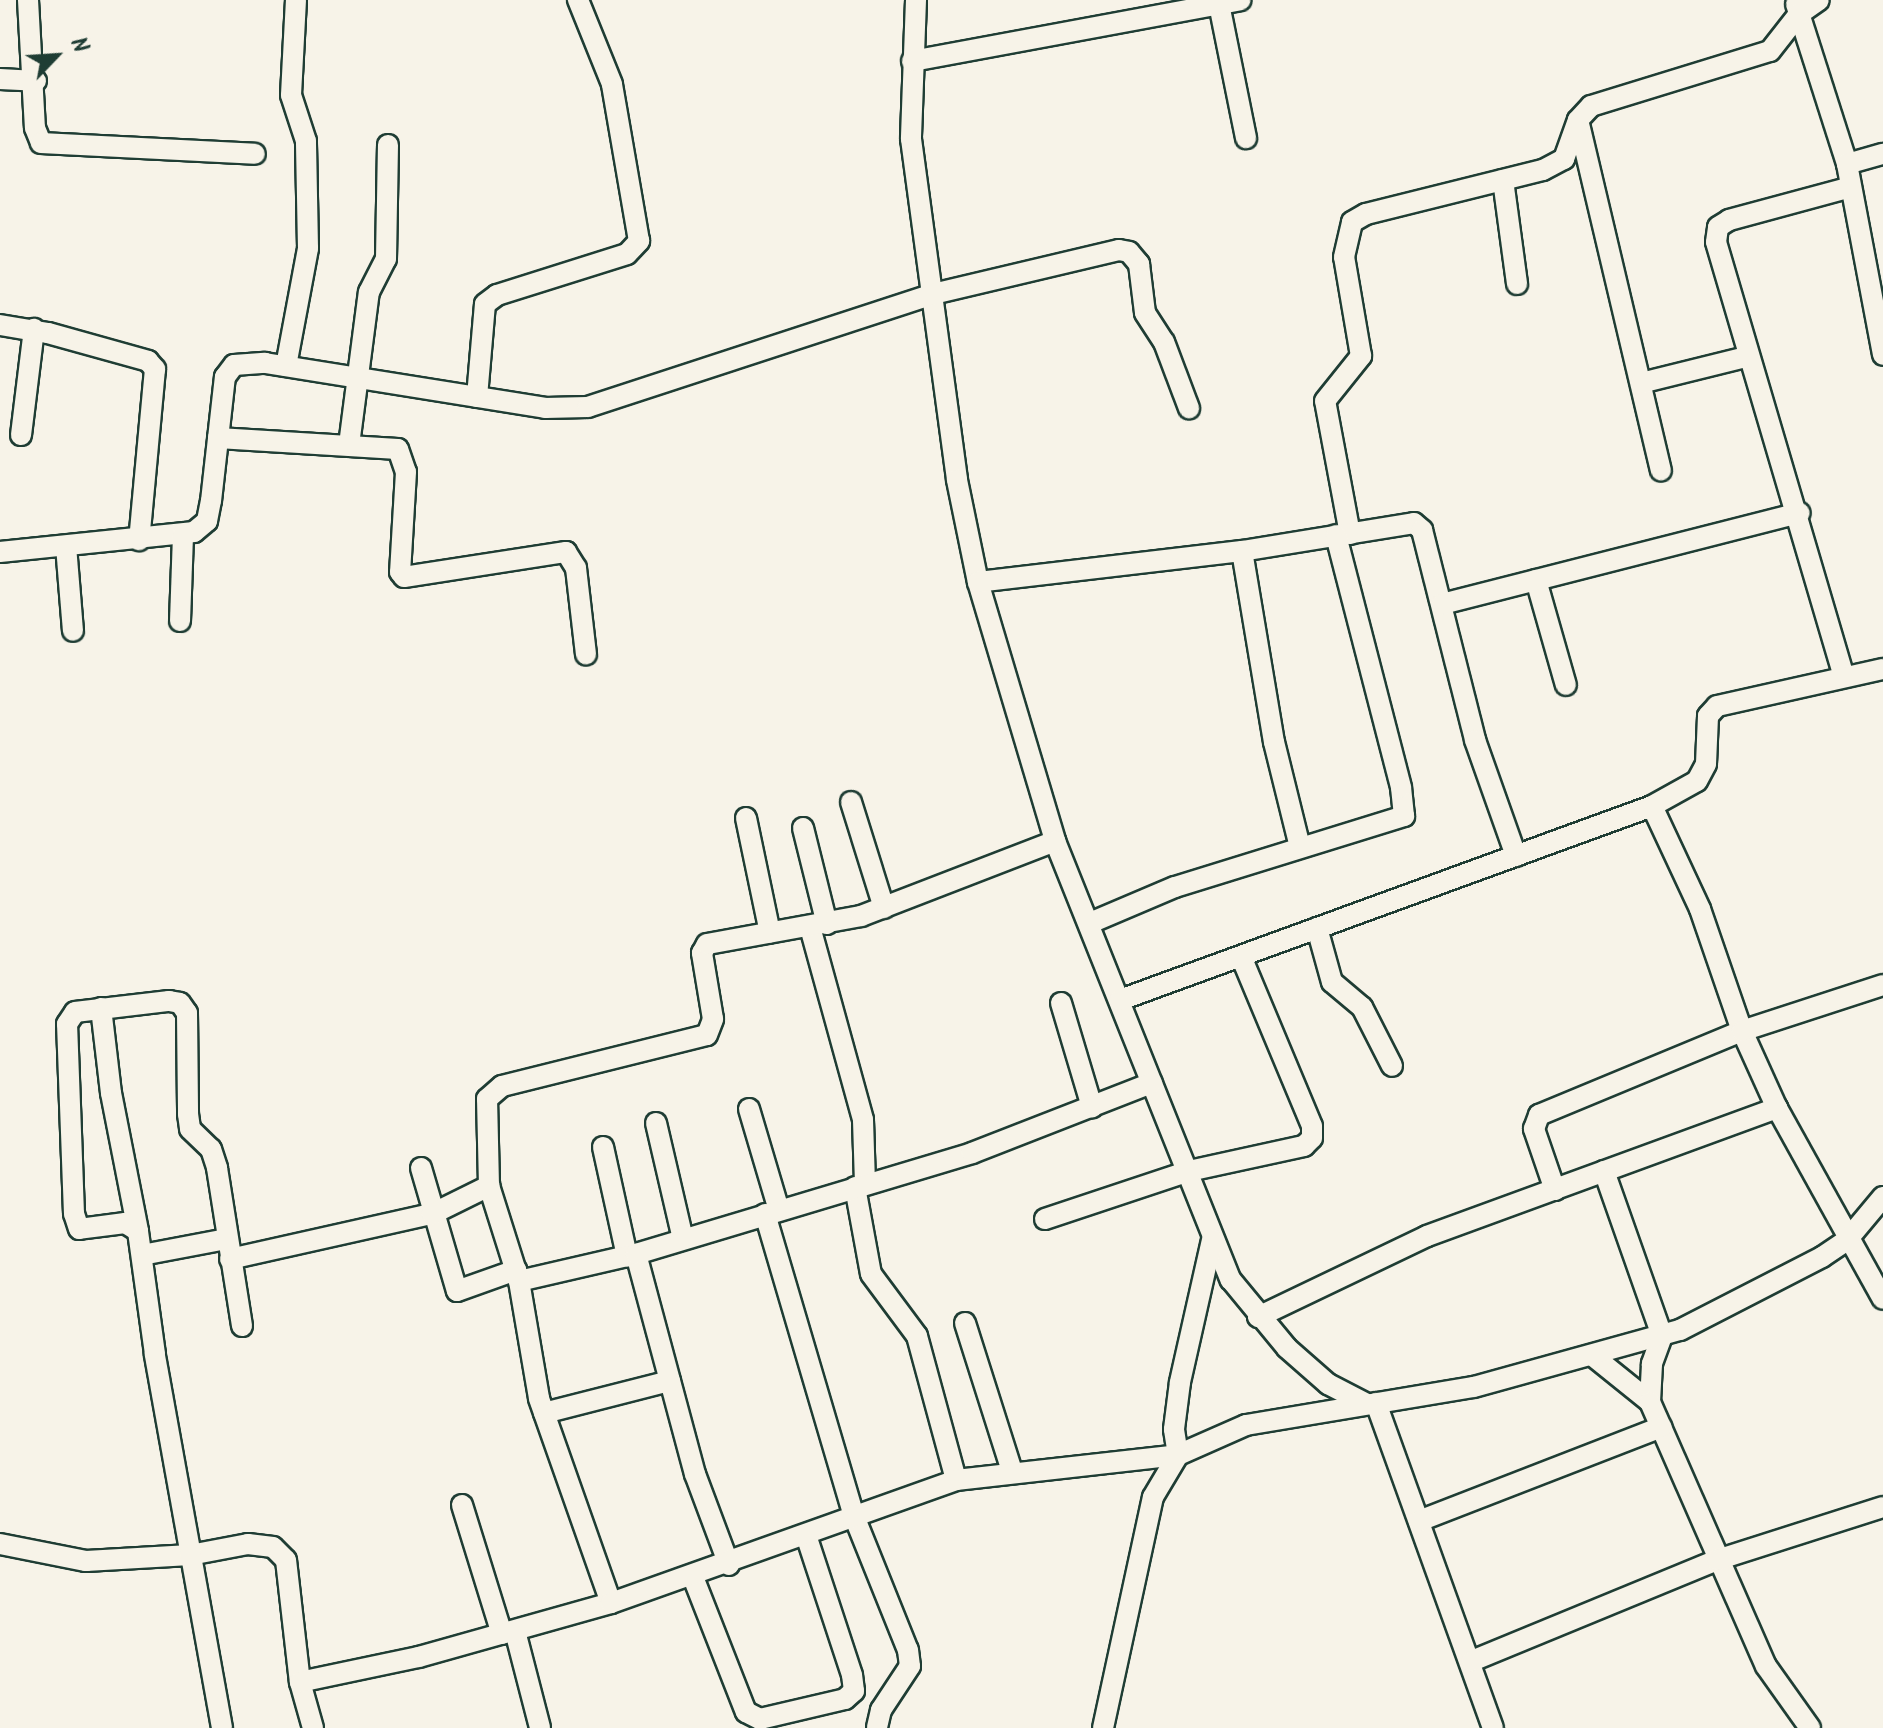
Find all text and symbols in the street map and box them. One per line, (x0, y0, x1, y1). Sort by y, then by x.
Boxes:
north arrow (16, 16, 96, 96)
text: N (59, 32, 97, 59)

